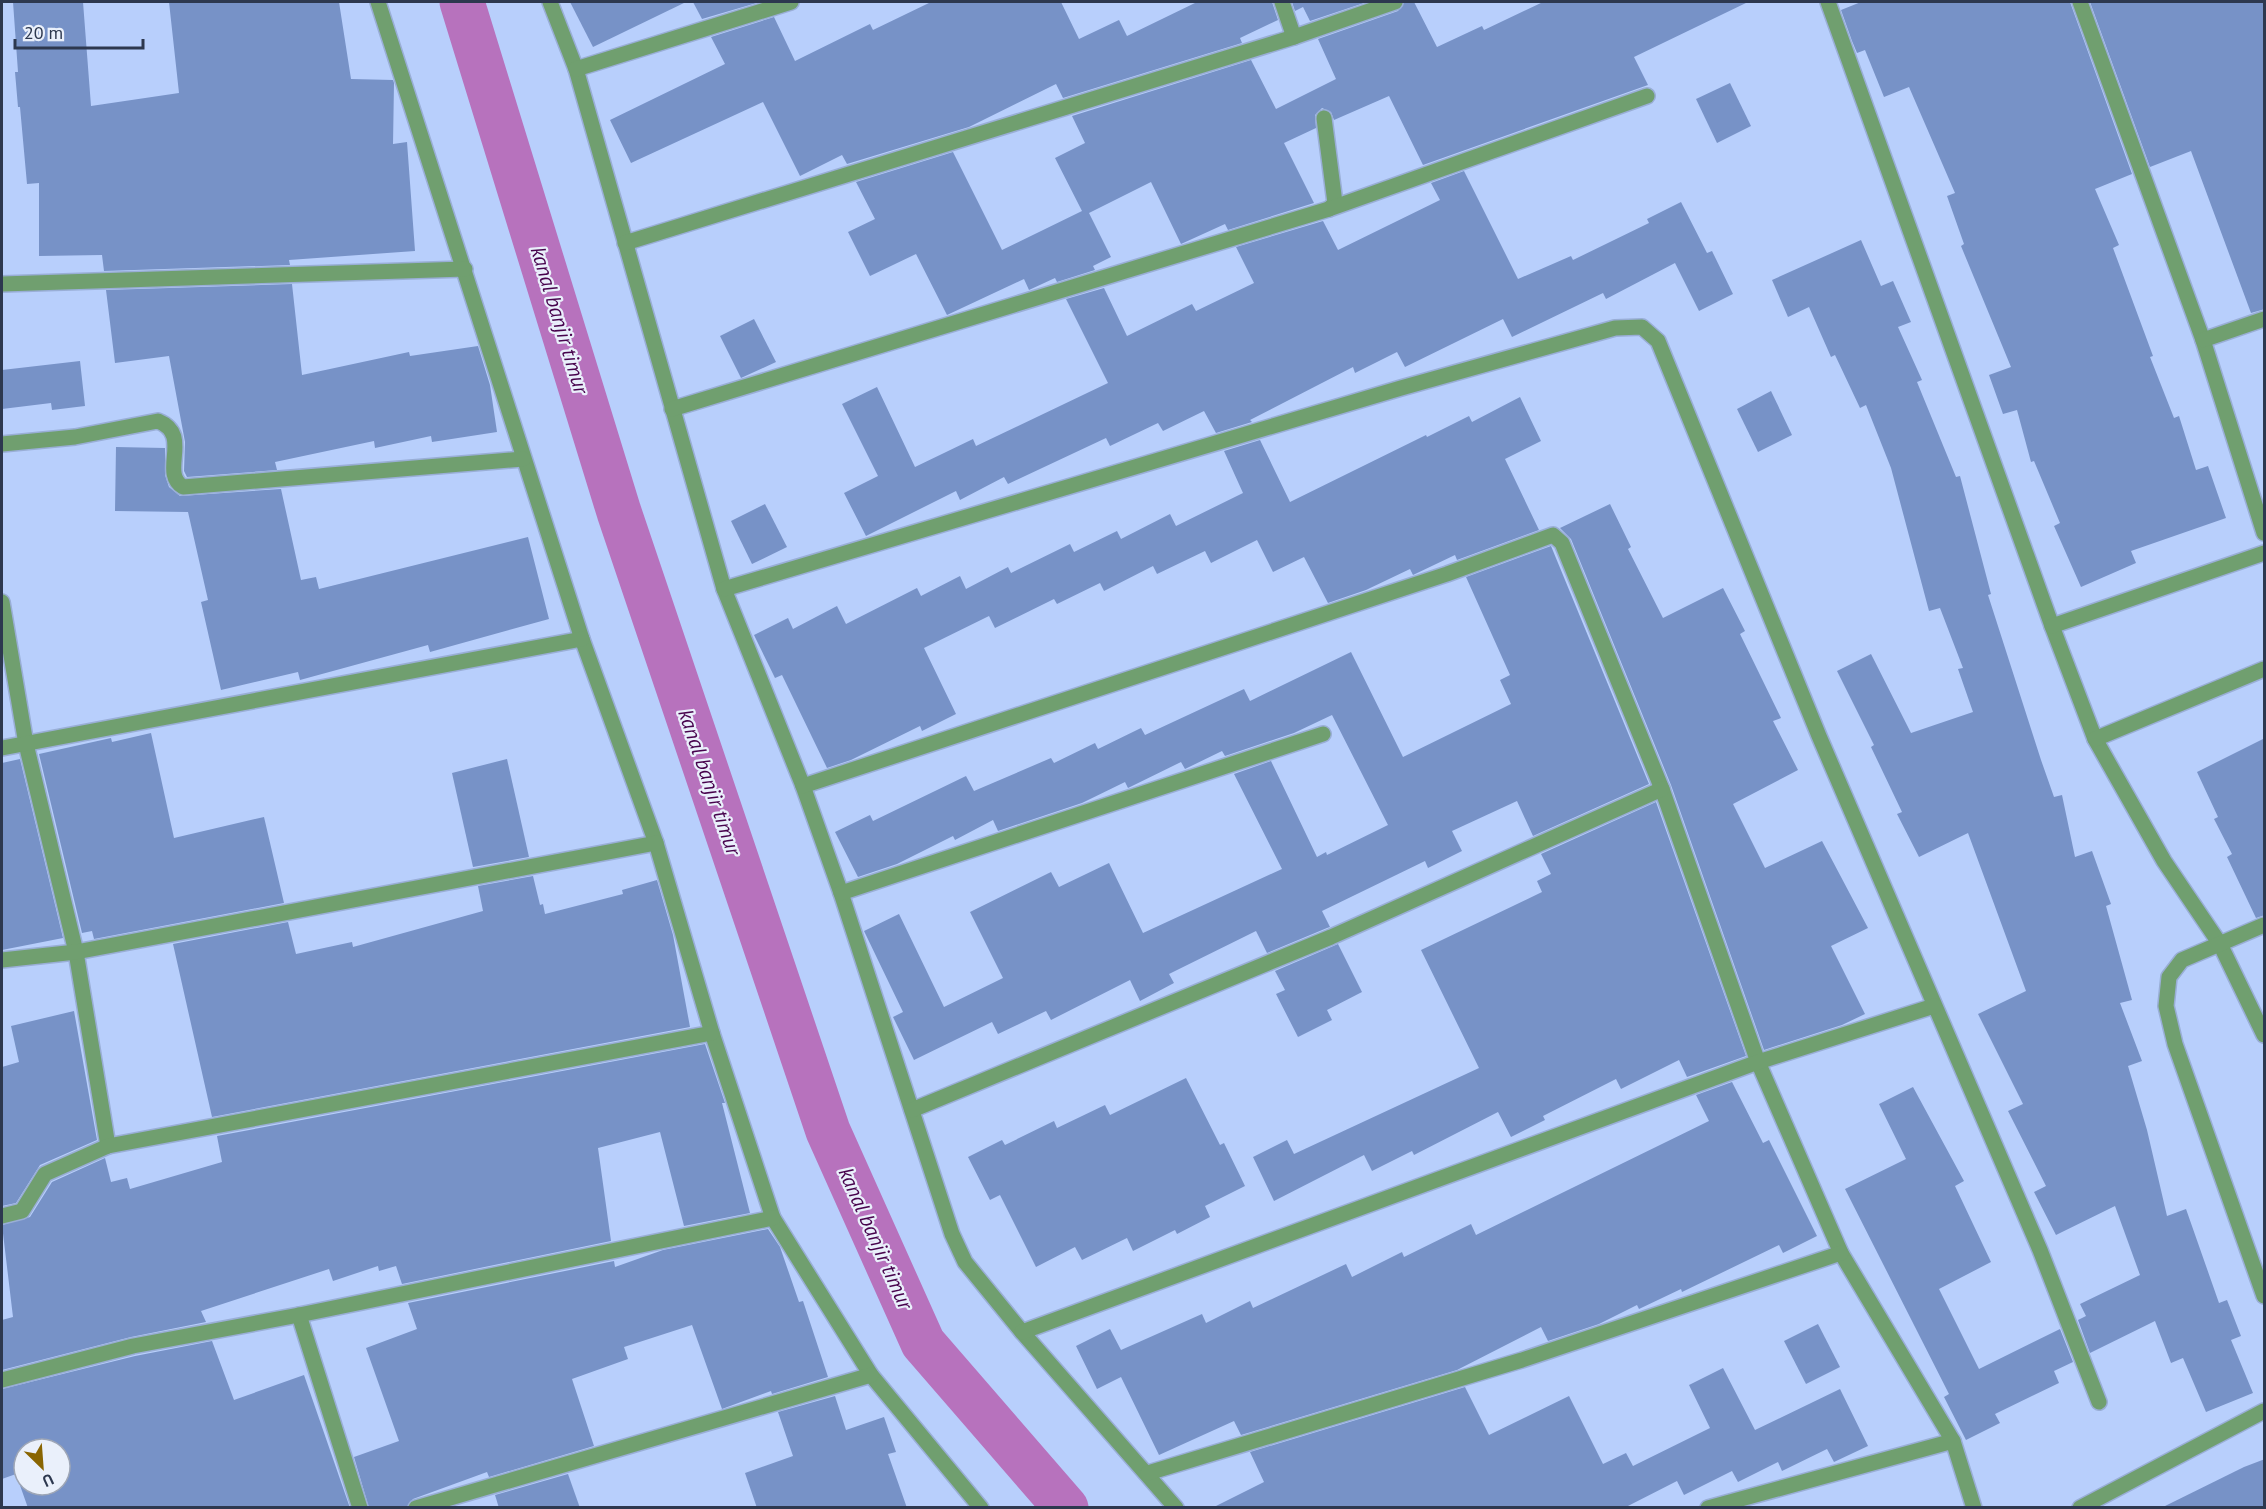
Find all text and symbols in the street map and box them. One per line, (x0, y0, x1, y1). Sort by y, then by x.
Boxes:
scale bar (15, 12, 142, 50)
text: 20 m (24, 21, 63, 44)
water label: kanal banjir timur (525, 243, 596, 399)
water label: kanal banjir timur (672, 706, 748, 861)
water label: kanal banjir timur (833, 1163, 920, 1315)
north arrow (12, 1437, 72, 1497)
text: U (40, 1469, 57, 1492)

